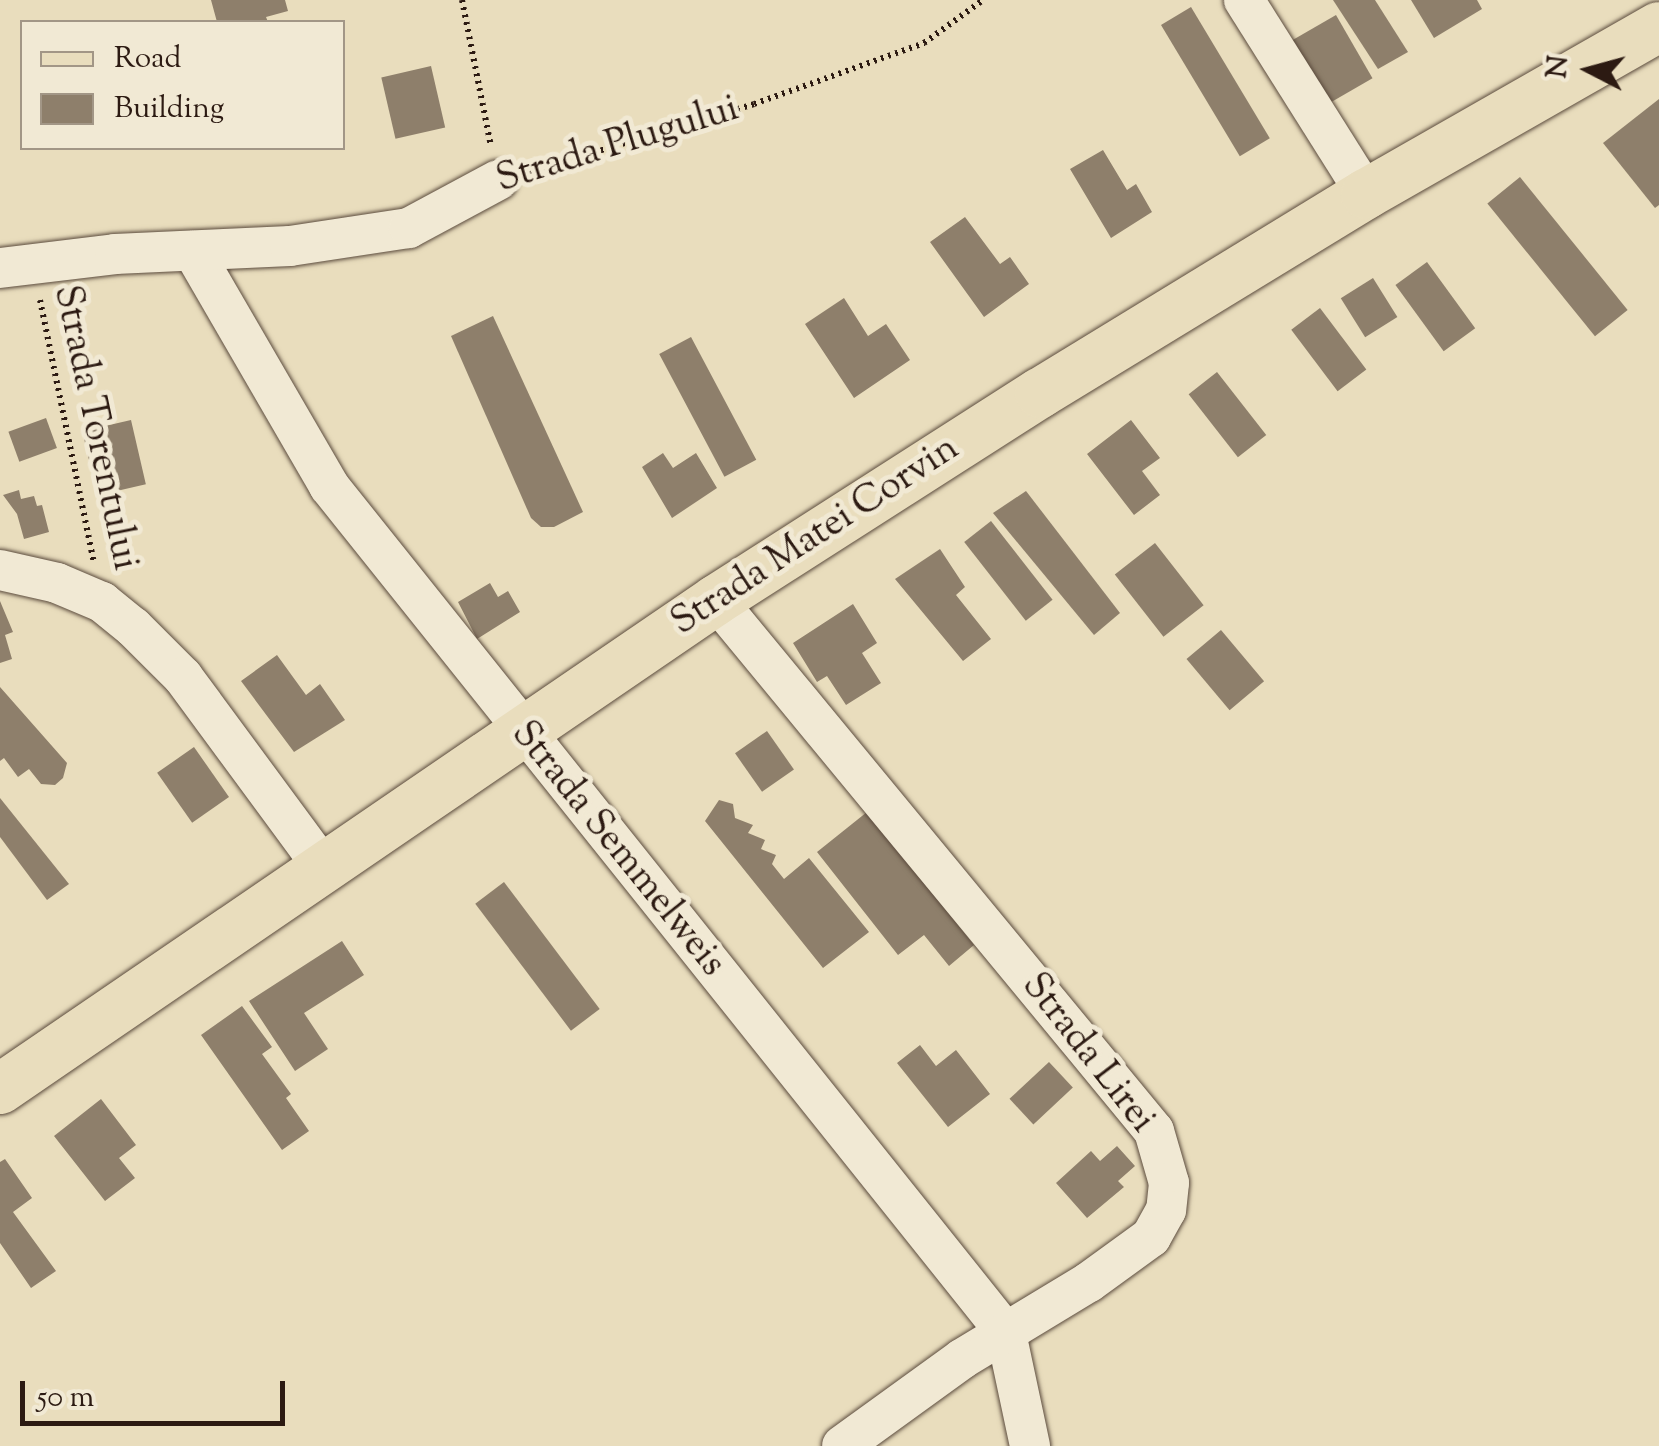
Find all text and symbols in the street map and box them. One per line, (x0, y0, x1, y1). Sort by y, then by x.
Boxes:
legend (20, 20, 345, 150)
north arrow (1539, 20, 1639, 120)
text: Road (114, 38, 181, 81)
text: N (1538, 54, 1580, 80)
text: Building (114, 88, 224, 131)
street label: Strada Plugului (491, 88, 745, 204)
street label: Strada Torentului (42, 281, 146, 575)
street label: Strada Matei Corvin (664, 427, 968, 647)
street label: Strada Semmelweis (500, 713, 734, 987)
street label: Strada Lirei (1010, 965, 1164, 1143)
scale bar (25, 1361, 290, 1423)
text: 50 m (37, 1377, 94, 1420)

